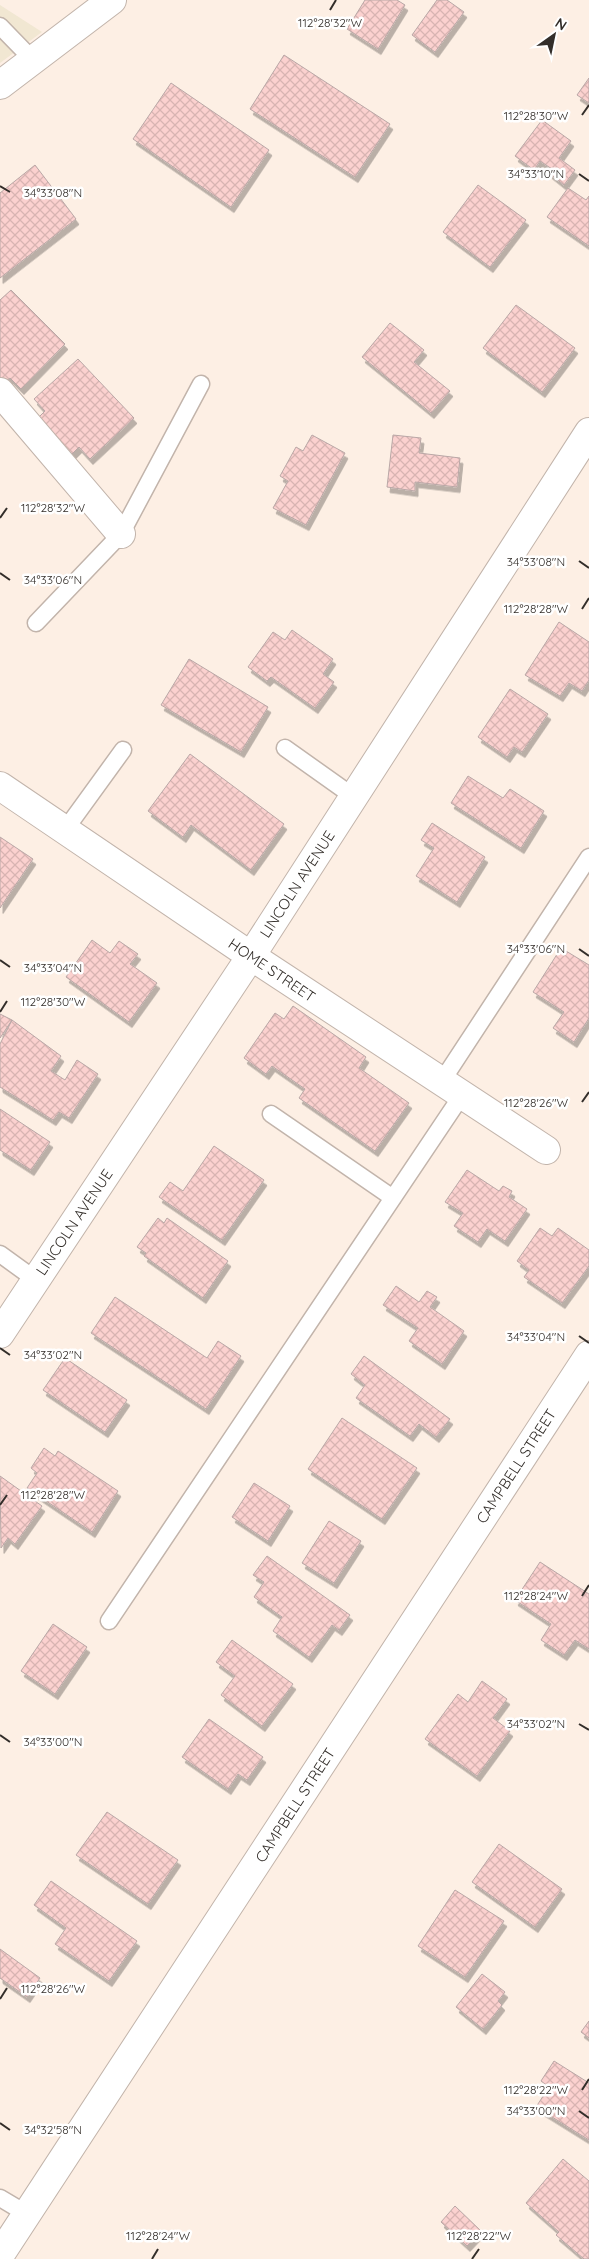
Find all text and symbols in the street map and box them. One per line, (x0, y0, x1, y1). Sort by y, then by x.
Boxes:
north arrow (529, 10, 579, 60)
text: N (552, 14, 570, 34)
text: 112°28'32"W (298, 15, 362, 30)
text: 112°28'30"W (504, 108, 569, 123)
text: 34°33'10"N (508, 166, 564, 181)
text: 34°33'08"N (24, 185, 82, 200)
text: 112°28'32"W (21, 500, 85, 515)
text: 34°33'08"N (507, 554, 565, 569)
text: 34°33'06"N (24, 572, 82, 587)
text: 112°28'28"W (504, 601, 569, 616)
street label: LINCOLN AVENUE (255, 827, 339, 941)
street label: HOME STREET (225, 934, 319, 1006)
text: 34°33'06"N (507, 941, 565, 956)
text: 34°33'04"N (24, 960, 82, 975)
text: 112°28'30"W (21, 994, 86, 1009)
text: 112°28'26"W (504, 1095, 569, 1110)
street label: LINCOLN AVENUE (31, 1165, 117, 1279)
text: 34°33'04"N (507, 1329, 565, 1344)
text: 34°33'02"N (24, 1347, 82, 1362)
street label: CAMPBELL STREET (472, 1405, 560, 1527)
text: 112°28'28"W (21, 1487, 86, 1502)
text: 112°28'24"W (504, 1588, 568, 1603)
text: 34°33'02"N (507, 1716, 565, 1731)
text: 34°33'00"N (23, 1734, 83, 1749)
street label: CAMPBELL STREET (251, 1744, 339, 1866)
text: 112°28'26"W (21, 1981, 86, 1996)
text: 112°28'22"W (504, 2082, 569, 2097)
text: 34°33'00"N (506, 2103, 566, 2118)
text: 34°32'58"N (24, 2122, 82, 2137)
text: 112°28'24"W (126, 2228, 190, 2243)
text: 112°28'22"W (447, 2228, 512, 2243)

